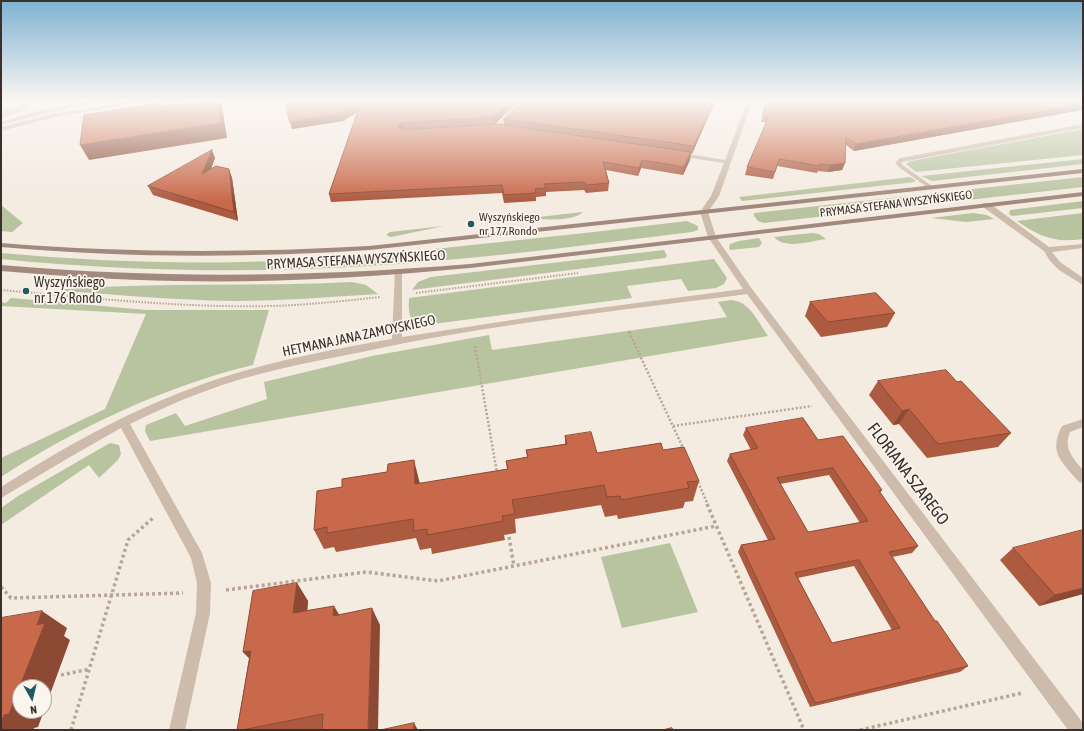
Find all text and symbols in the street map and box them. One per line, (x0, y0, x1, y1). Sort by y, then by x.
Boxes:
street label: PRYMASA STEFANA WYSZYŃSKIEGO (819, 188, 973, 220)
place label: Wyszyńskiego nr 177 Rondo (479, 210, 540, 238)
marker: Wyszyńskiego nr 177 Rondo (466, 219, 476, 229)
street label: PRYMASA STEFANA WYSZYŃSKIEGO (266, 247, 446, 273)
place label: Wyszyńskiego nr 176 Rondo (34, 275, 105, 308)
marker: Wyszyńskiego nr 176 Rondo (21, 286, 31, 296)
street label: HETMANA JANA ZAMOYSKIEGO (281, 312, 437, 360)
street label: FLORIANA SZAREGO (863, 419, 953, 529)
north arrow (12, 679, 52, 719)
text: N (29, 703, 38, 716)

